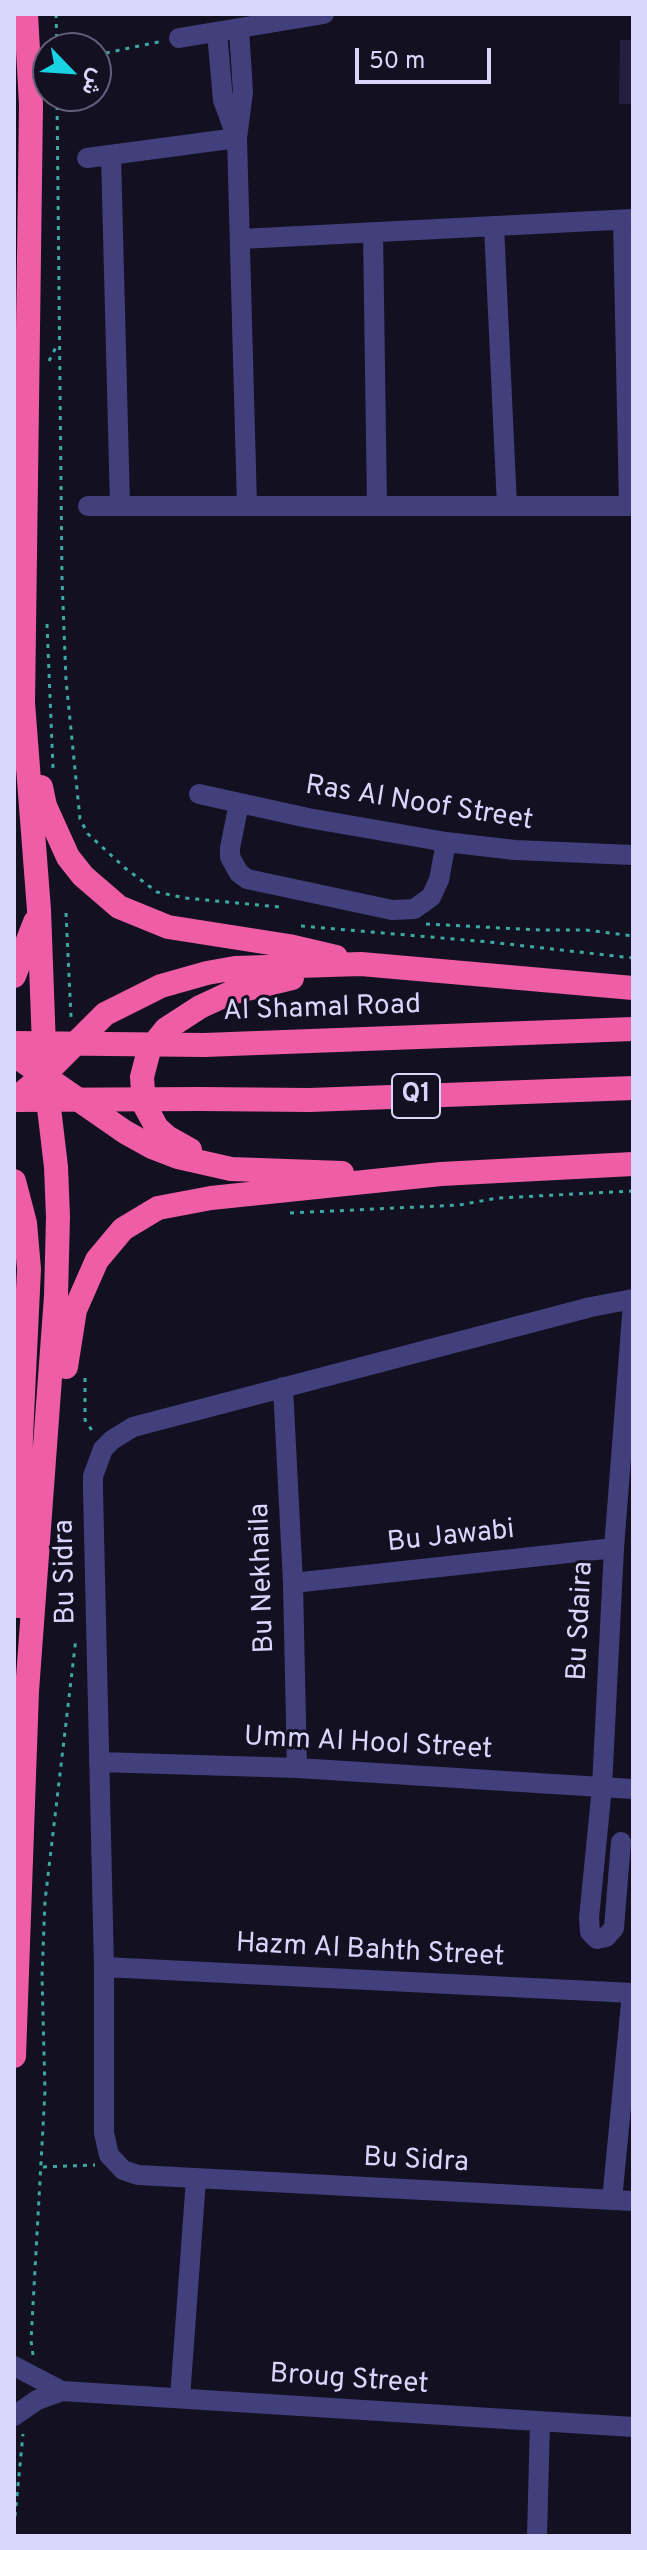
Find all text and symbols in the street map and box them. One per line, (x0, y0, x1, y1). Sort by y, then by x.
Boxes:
north arrow (32, 32, 112, 112)
scale bar (359, 32, 495, 82)
text: 50 m (369, 47, 425, 77)
text: ش (75, 64, 110, 99)
street label: Ras Al Noof Street (303, 770, 535, 840)
street label: Al Shamal Road (222, 990, 422, 1030)
road number: Q1 (392, 1074, 440, 1118)
street label: Bu Nekhaila (245, 1502, 283, 1654)
street label: Bu Jawabi (386, 1515, 516, 1561)
street label: Bu Sidra (49, 1519, 85, 1625)
street label: Bu Sdaira (562, 1560, 602, 1682)
street label: Umm Al Hool Street (243, 1722, 493, 1768)
street label: Hazm Al Bahth Street (235, 1928, 505, 1976)
street label: Bu Sidra (362, 2142, 470, 2182)
street label: Broug Street (268, 2359, 430, 2403)

